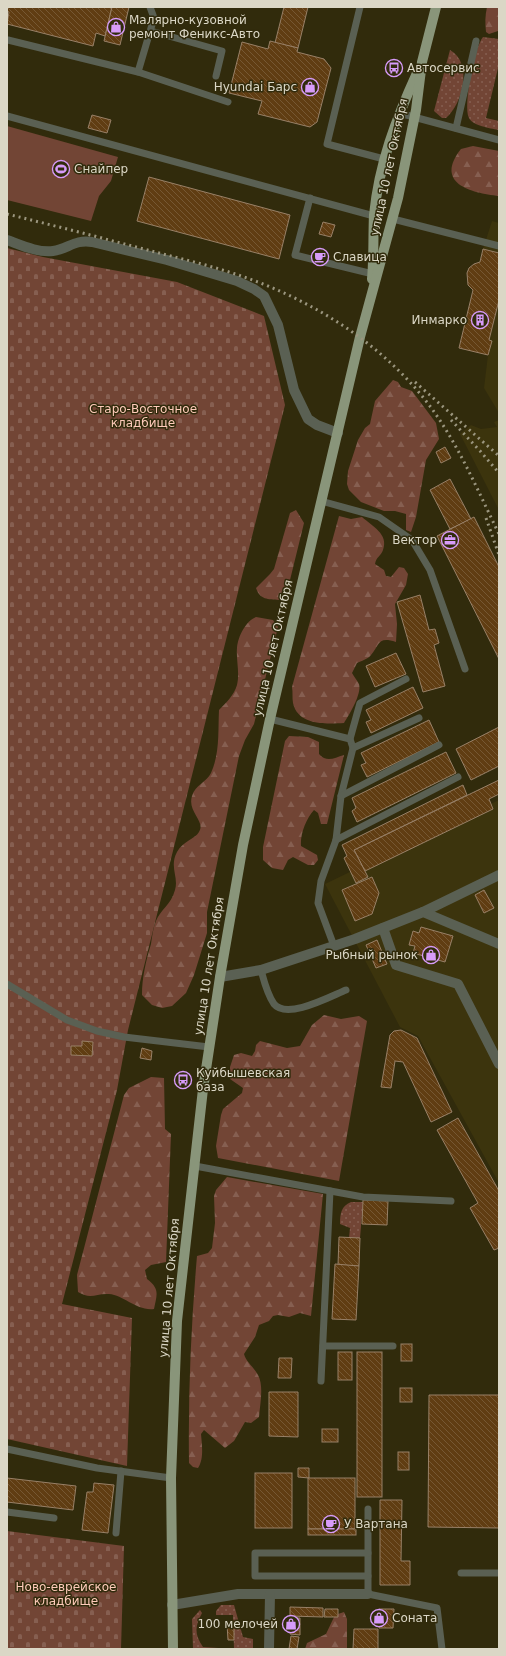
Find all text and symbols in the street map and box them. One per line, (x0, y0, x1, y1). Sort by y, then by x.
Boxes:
place label: Малярно-кузовной ремонт Феникс-Авто (129, 13, 260, 41)
shop icon: Малярно-кузовной ремонт Феникс-Авто (106, 17, 126, 37)
bus stop icon: Автосервис (384, 58, 404, 78)
place label: Автосервис (407, 61, 480, 75)
shop icon: Hyundai Барс (300, 77, 320, 97)
place label: Hyundai Барс (214, 80, 297, 94)
street label: улица 10 лет Октября (368, 97, 410, 237)
sports icon: Снайпер (51, 159, 71, 179)
place label: Снайпер (74, 162, 128, 176)
cafe icon: Славица (310, 247, 330, 267)
place label: Славица (333, 250, 387, 264)
building icon: Инмарко (470, 310, 490, 330)
place label: Инмарко (412, 313, 467, 327)
park label: Старо-Восточное кладбище (89, 402, 197, 430)
office icon: Вектор (440, 530, 460, 550)
place label: Вектор (392, 533, 437, 547)
street label: улица 10 лет Октября (250, 578, 296, 718)
street label: улица 10 лет Октября (191, 896, 227, 1036)
shop icon: Рыбный рынок (421, 945, 441, 965)
place label: Рыбный рынок (325, 948, 418, 962)
place label: Куйбышевская база (196, 1066, 290, 1094)
bus stop icon: Куйбышевская база (173, 1070, 193, 1090)
street label: улица 10 лет Октября (156, 1218, 182, 1358)
cafe icon: У Вартана (321, 1514, 341, 1534)
place label: У Вартана (344, 1517, 408, 1531)
park label: Ново-еврейское кладбище (16, 1580, 116, 1608)
shop icon: Соната (369, 1608, 389, 1628)
place label: Соната (392, 1611, 437, 1625)
shop icon: 100 мелочей (281, 1614, 301, 1634)
place label: 100 мелочей (198, 1617, 278, 1631)

